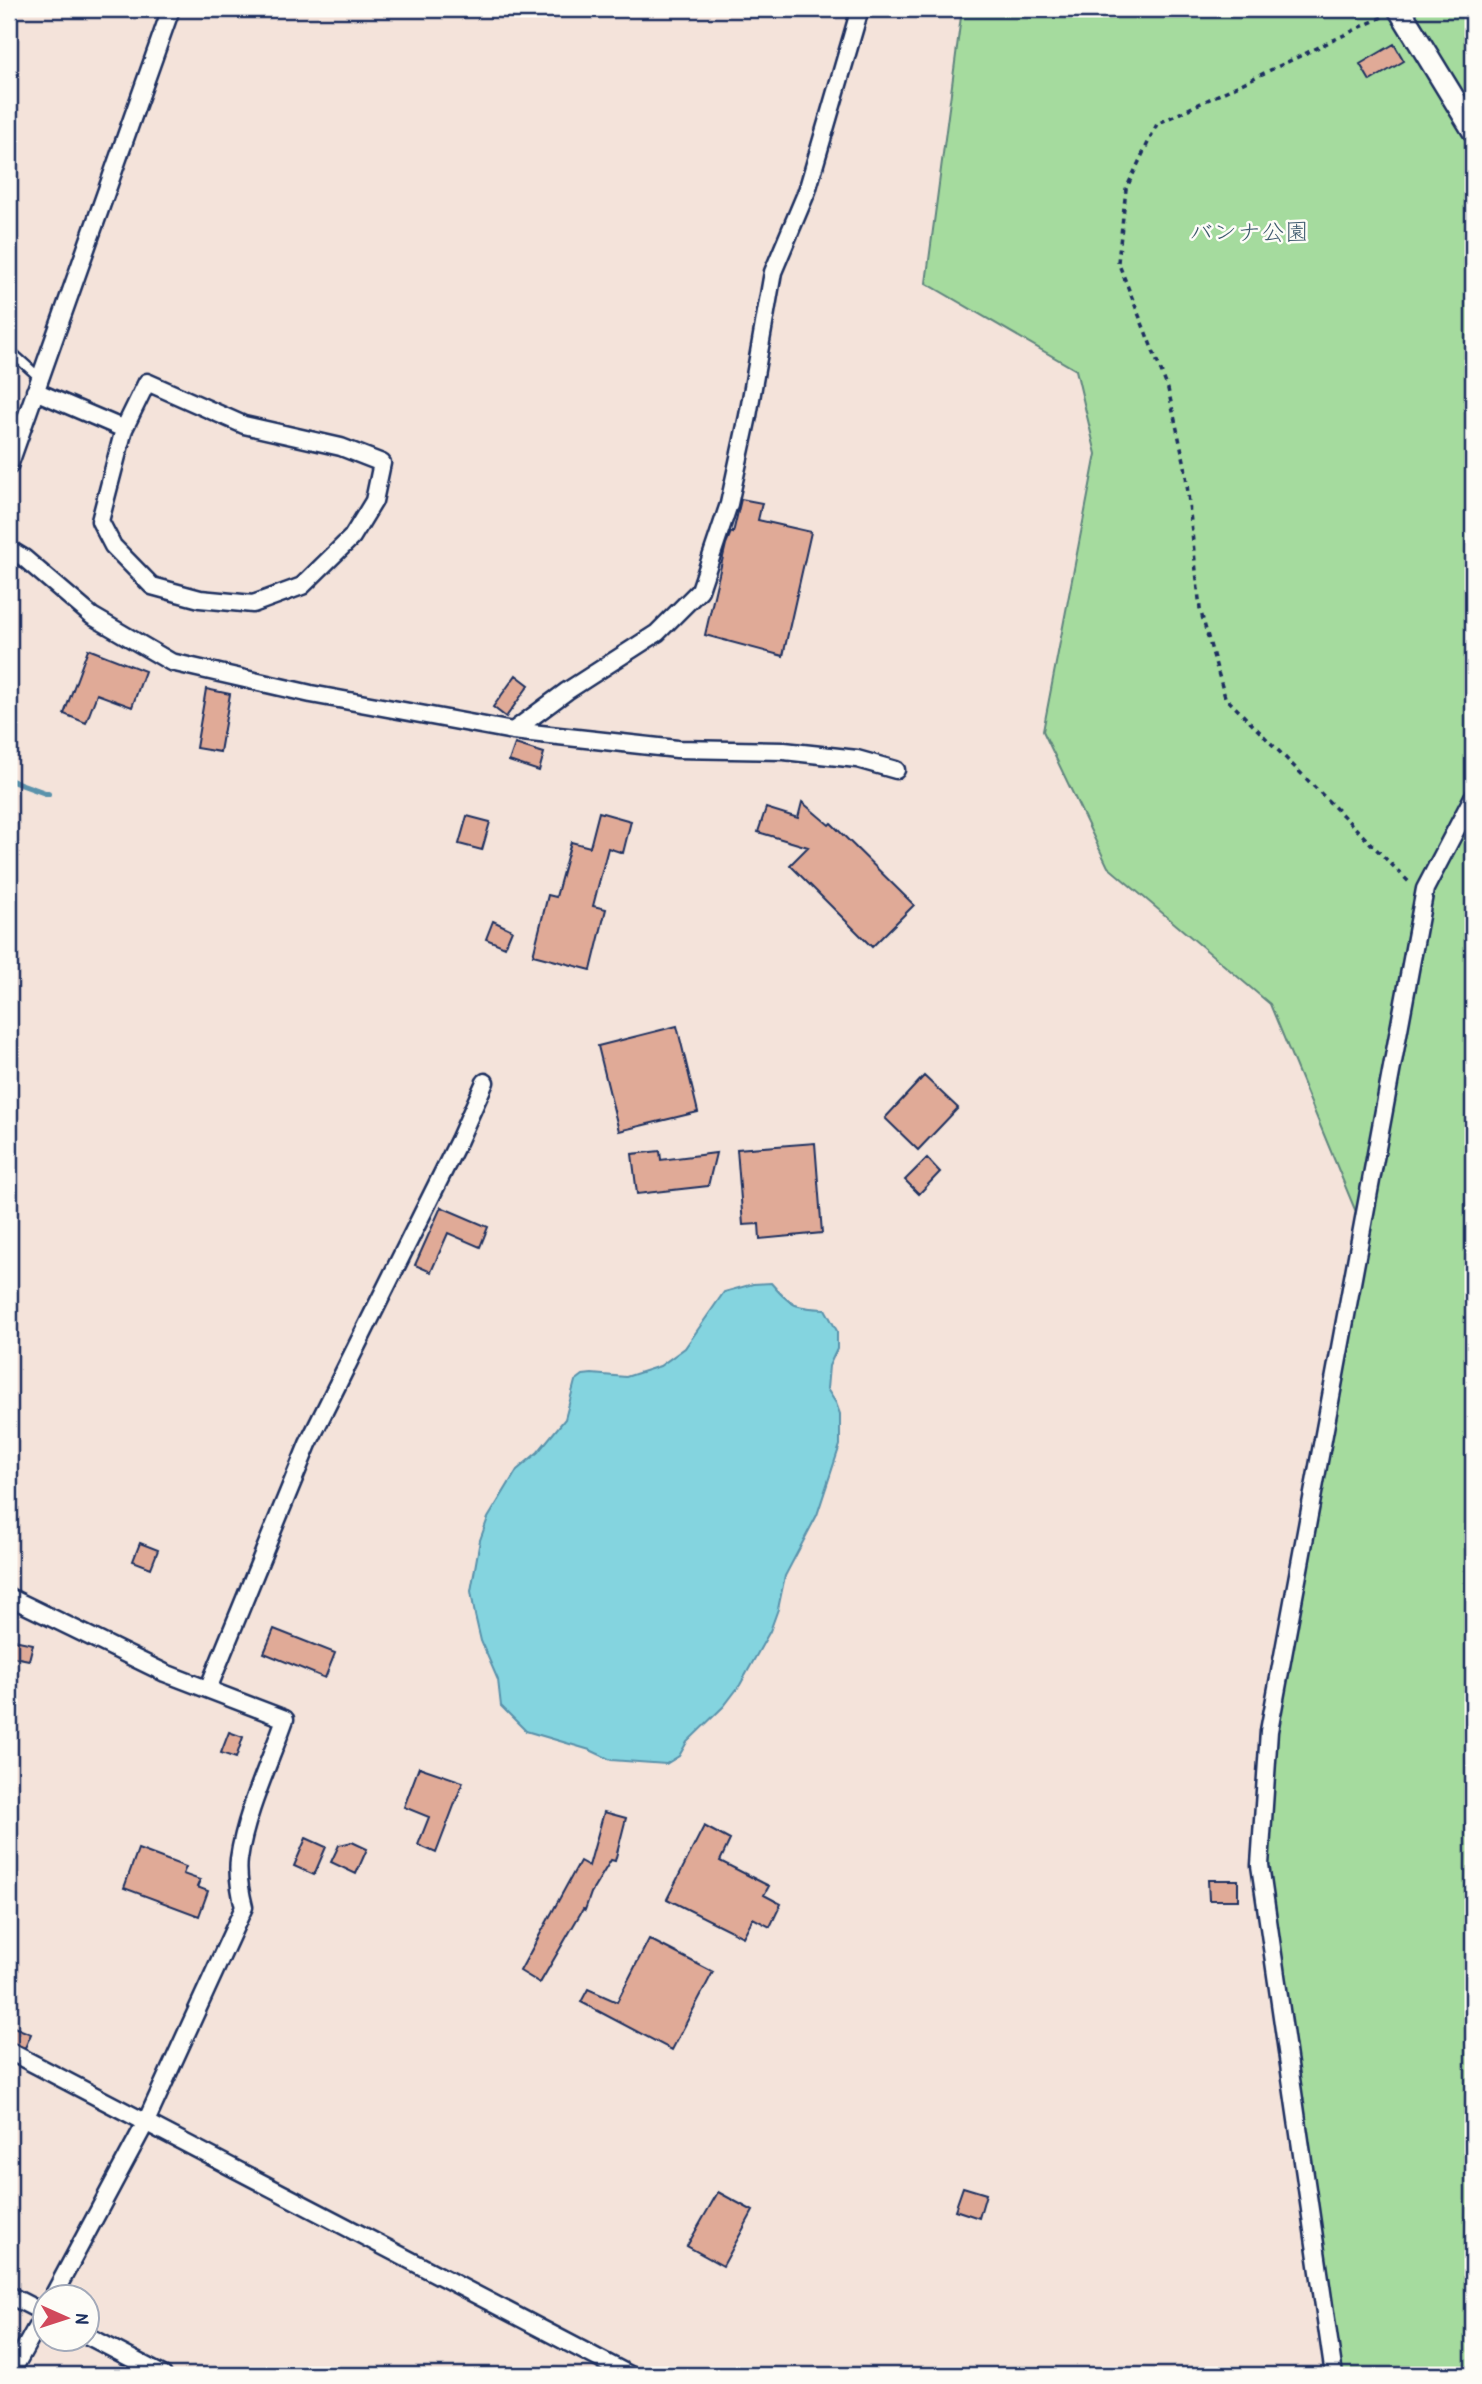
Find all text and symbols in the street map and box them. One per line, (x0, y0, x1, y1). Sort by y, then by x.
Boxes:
park label: バンナ公園 (1189, 215, 1309, 247)
north arrow (32, 2282, 102, 2352)
text: N (70, 2313, 96, 2325)

